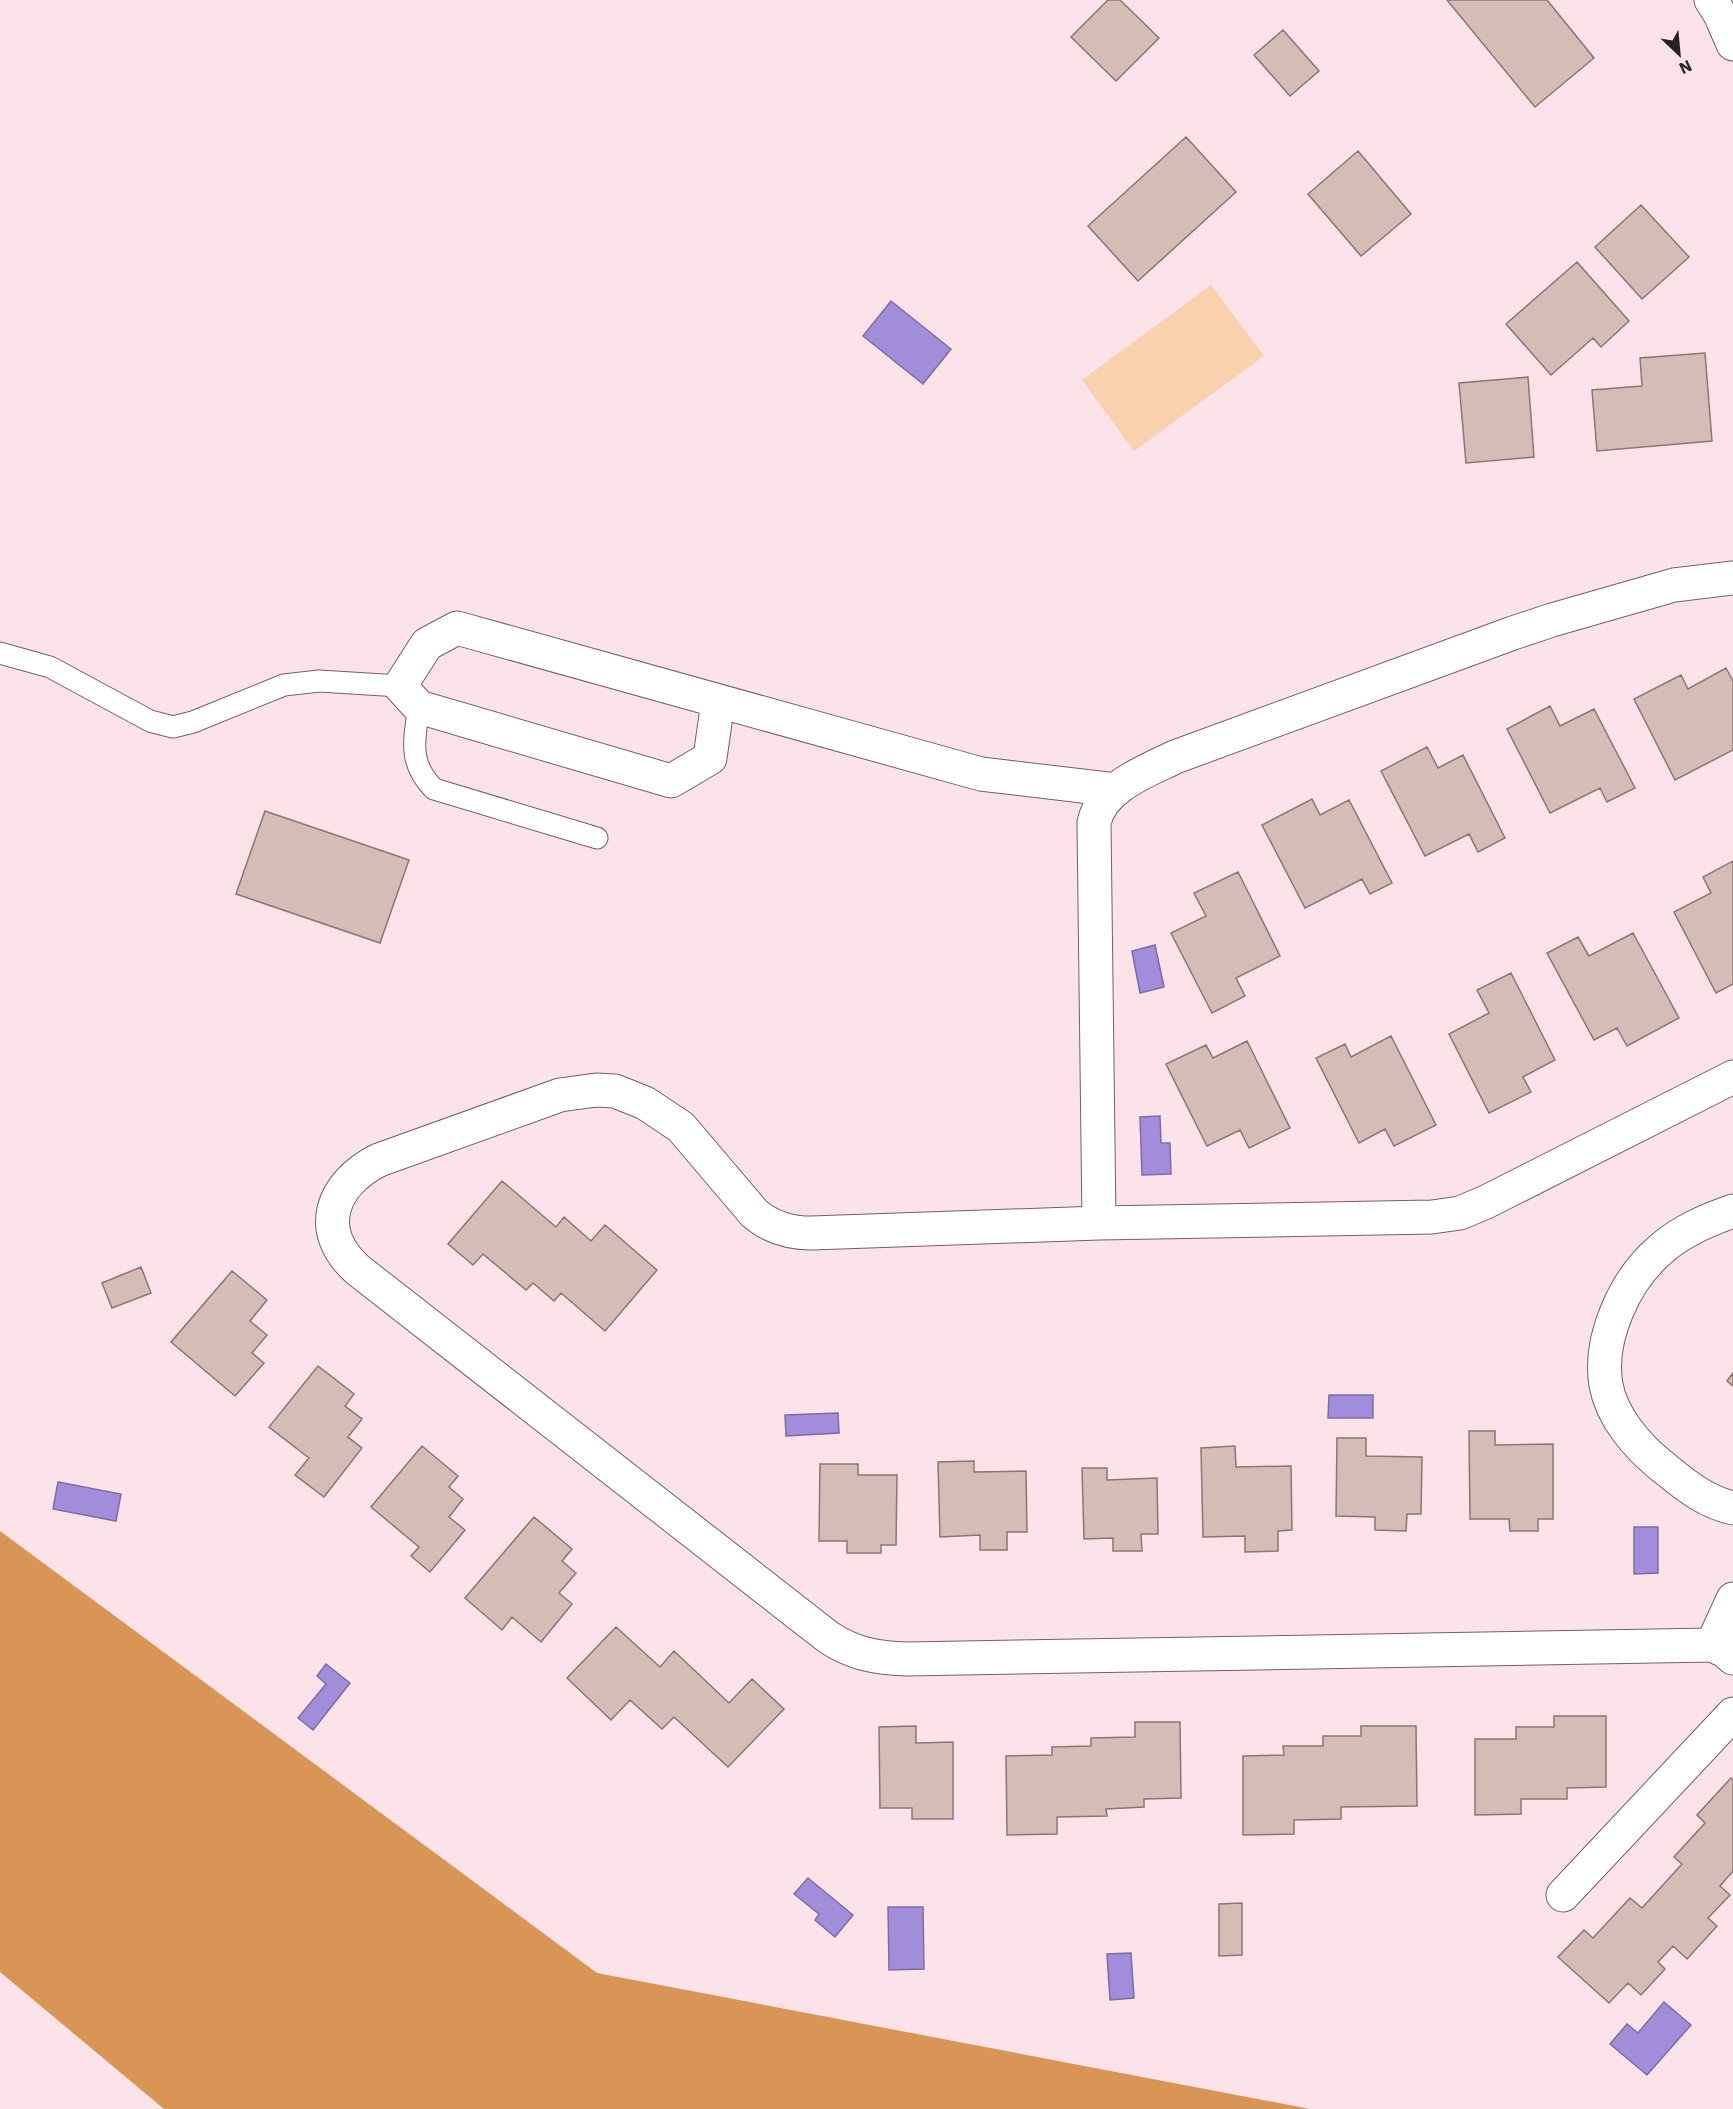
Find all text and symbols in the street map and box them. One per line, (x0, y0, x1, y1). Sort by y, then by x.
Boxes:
north arrow (1649, 24, 1709, 84)
text: N (1676, 56, 1695, 79)

